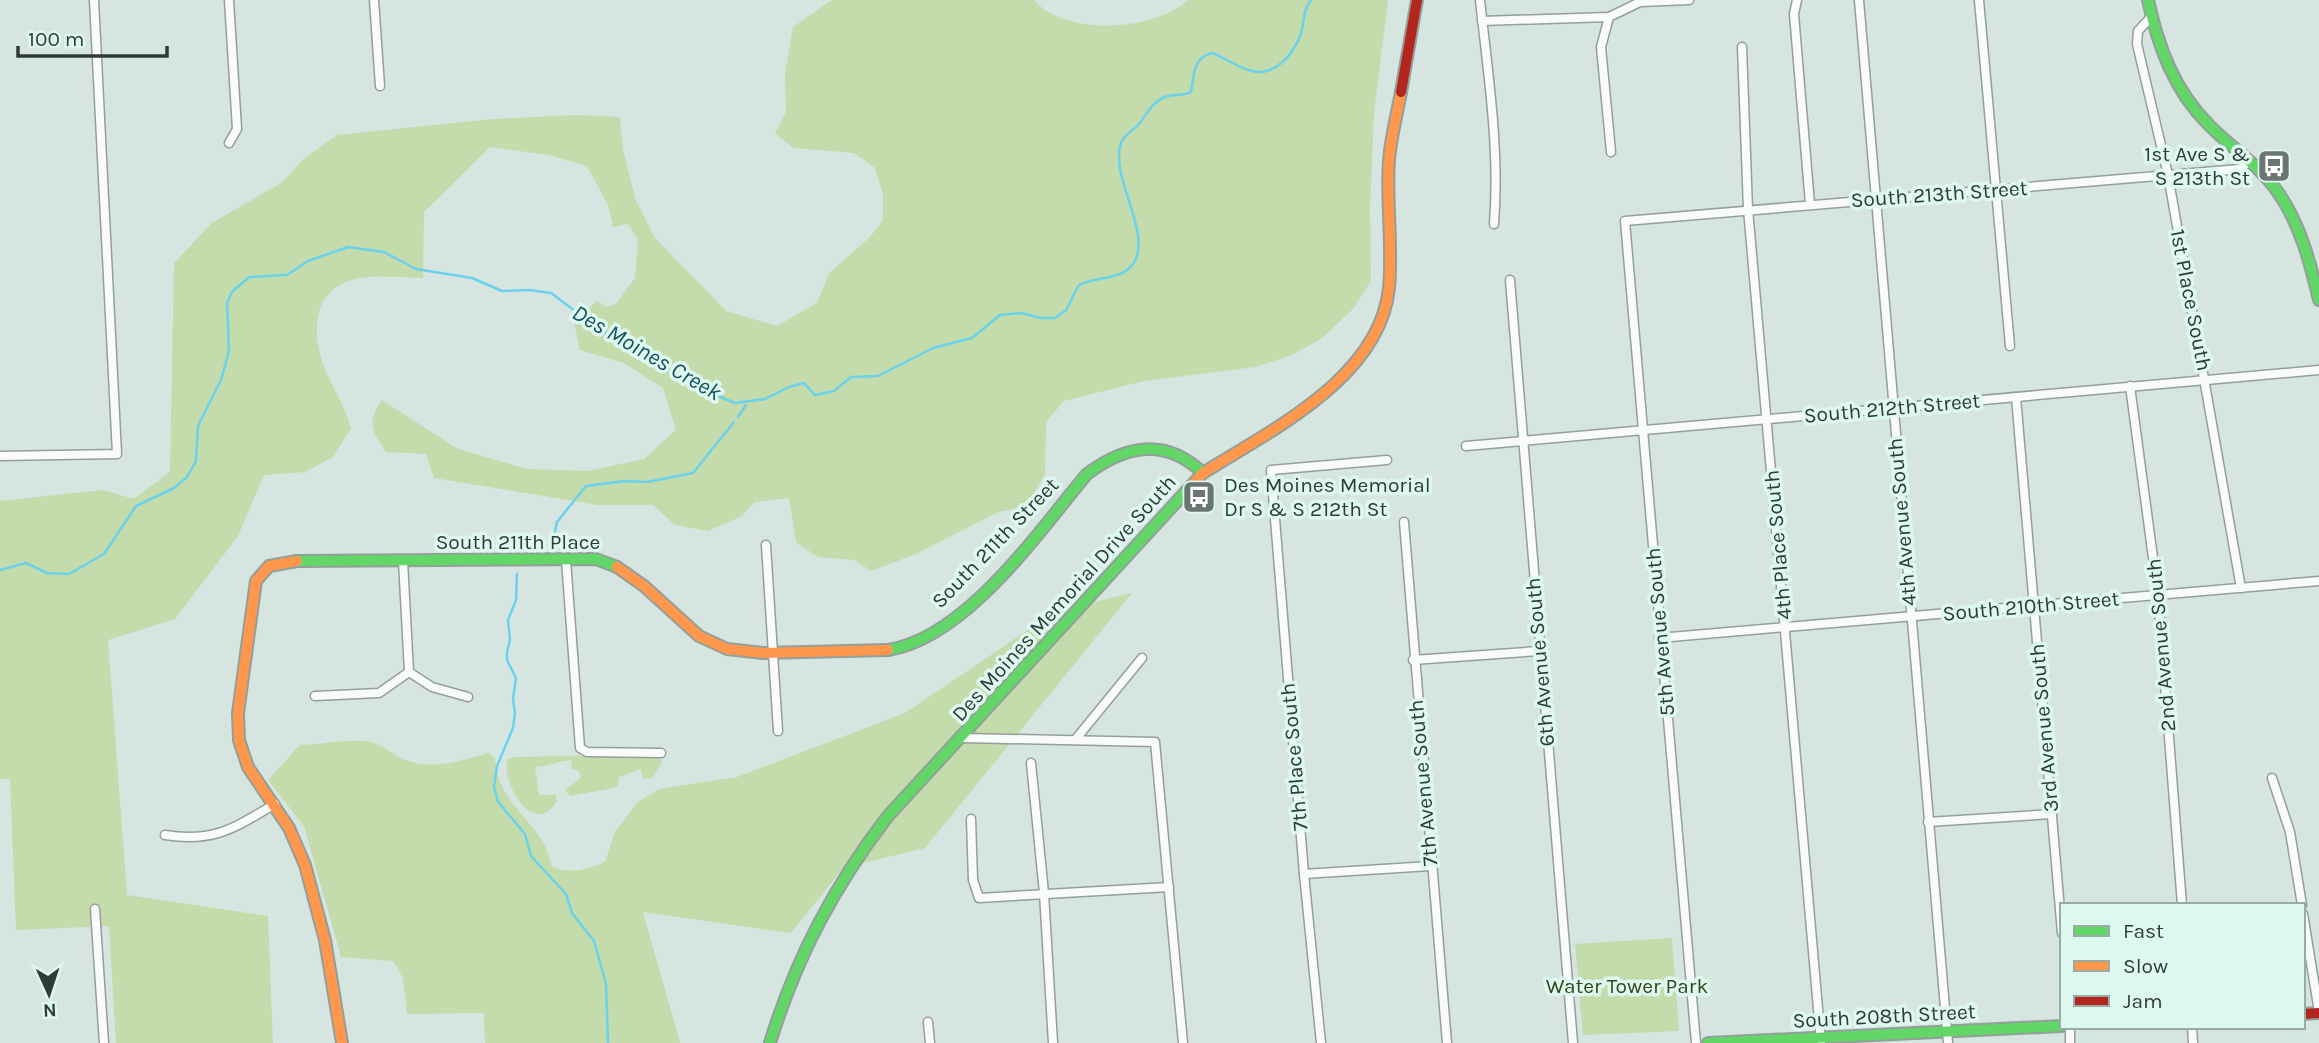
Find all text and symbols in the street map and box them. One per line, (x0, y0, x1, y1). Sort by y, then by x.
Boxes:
scale bar (18, 14, 166, 58)
text: 100 m (28, 27, 85, 51)
place label: 1st Ave S & S 213th St (2144, 142, 2250, 190)
bus stop icon: 1st Ave S & S 213th St (2255, 147, 2293, 185)
street label: South 213th Street (1850, 176, 2028, 212)
street label: 1st Place South (2165, 227, 2217, 373)
water label: Des Moines Creek (567, 299, 726, 406)
street label: South 212th Street (1803, 388, 1981, 428)
street label: 4th Avenue South (1883, 437, 1921, 607)
street label: 4th Place South (1759, 469, 1797, 621)
street label: Des Moines Memorial Drive South (947, 470, 1181, 726)
street label: South 211th Street (927, 473, 1063, 613)
place label: Des Moines Memorial Dr S & S 212th St (1224, 473, 1431, 521)
bus stop icon: Des Moines Memorial Dr S & S 212th St (1180, 478, 1218, 516)
street label: South 211th Place (436, 530, 600, 554)
street label: 5th Avenue South (1641, 547, 1679, 717)
street label: 2nd Avenue South (2141, 557, 2181, 733)
street label: 6th Avenue South (1521, 577, 1559, 747)
street label: South 210th Street (1942, 586, 2120, 626)
street label: 3rd Avenue South (2025, 643, 2063, 813)
street label: 7th Place South (1276, 682, 1312, 832)
street label: 7th Avenue South (1404, 699, 1442, 867)
legend (2060, 903, 2305, 1029)
text: Fast (2123, 919, 2164, 943)
text: Slow (2123, 954, 2168, 978)
north arrow (14, 959, 84, 1029)
park label: Water Tower Park (1546, 974, 1708, 998)
text: Jam (2123, 989, 2163, 1013)
text: N (42, 999, 57, 1021)
street label: South 208th Street (1792, 999, 1976, 1033)

